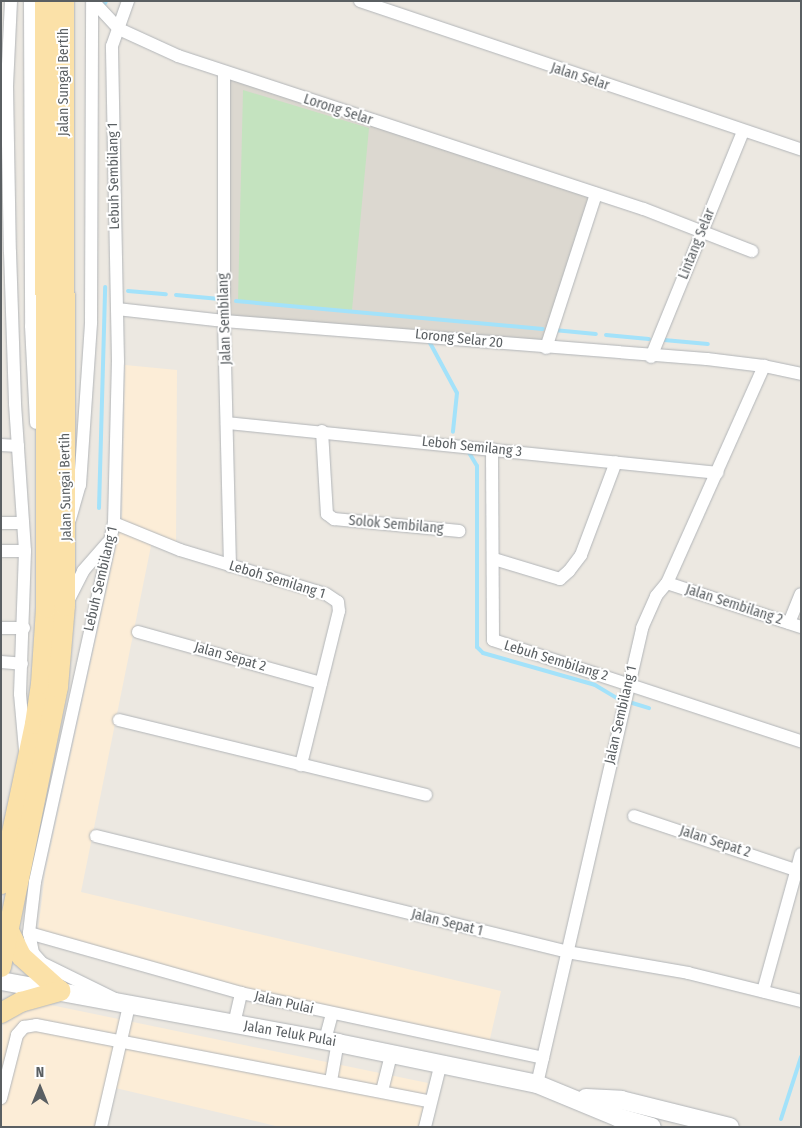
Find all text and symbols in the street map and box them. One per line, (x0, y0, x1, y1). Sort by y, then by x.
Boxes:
street label: Jalan Sungai Bertih (56, 28, 72, 136)
street label: Jalan Selar (548, 60, 612, 94)
street label: Lorong Selar (301, 91, 375, 129)
street label: Lebuh Sembilang 1 (105, 122, 123, 230)
street label: Lintang Selar (675, 206, 719, 282)
street label: Jalan Sembilang (215, 273, 235, 365)
street label: Lorong Selar 20 (414, 326, 504, 352)
street label: Jalan Sungai Bertih (57, 433, 75, 541)
street label: Leboh Semilang 3 (421, 433, 523, 461)
street label: Solok Sembilang (348, 512, 444, 538)
street label: Lebuh Sembilang 1 (81, 525, 121, 633)
street label: Leboh Semilang 1 (227, 557, 327, 603)
street label: Jalan Sembilang 2 (683, 581, 785, 629)
street label: Lebuh Sembilang 2 (502, 637, 610, 685)
street label: Jalan Sepat 2 (192, 639, 268, 675)
street label: Jalan Sembilang 1 (602, 664, 640, 766)
street label: Jalan Sepat 2 (677, 823, 753, 861)
street label: Jalan Sepat 1 (410, 906, 484, 940)
street label: Jalan Pulai (253, 988, 315, 1018)
street label: Jalan Teluk Pulai (243, 1018, 337, 1050)
north arrow (15, 1063, 65, 1113)
text: N (36, 1064, 44, 1081)

